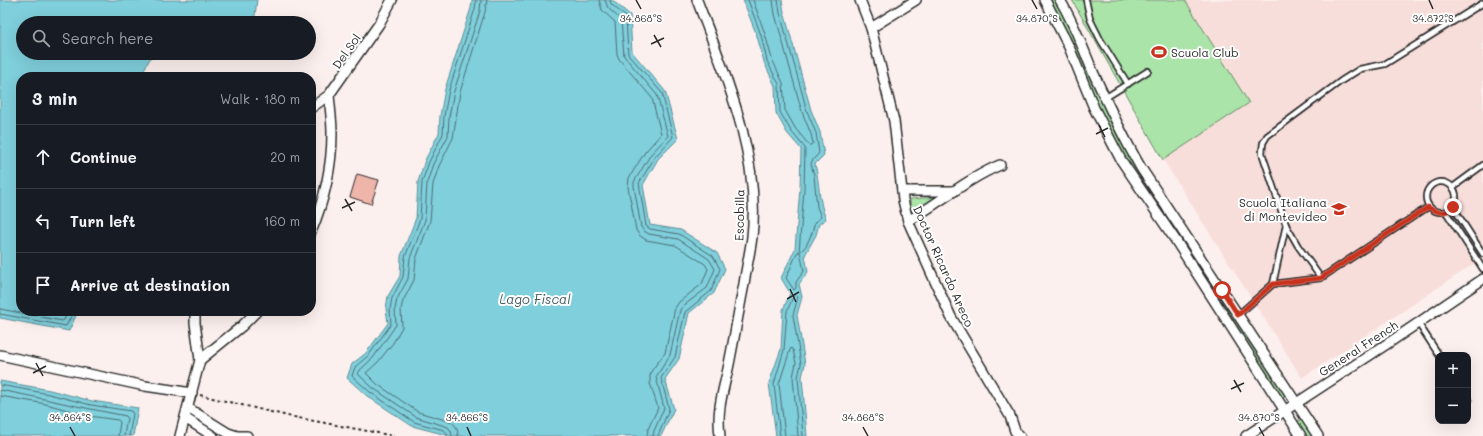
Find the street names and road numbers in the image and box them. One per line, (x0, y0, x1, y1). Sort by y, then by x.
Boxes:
street label: Del Sol (328, 30, 364, 72)
street label: Escobilla (731, 189, 747, 241)
street label: Doctor Ricardo Areco (910, 203, 978, 329)
street label: General French (1315, 316, 1401, 380)

